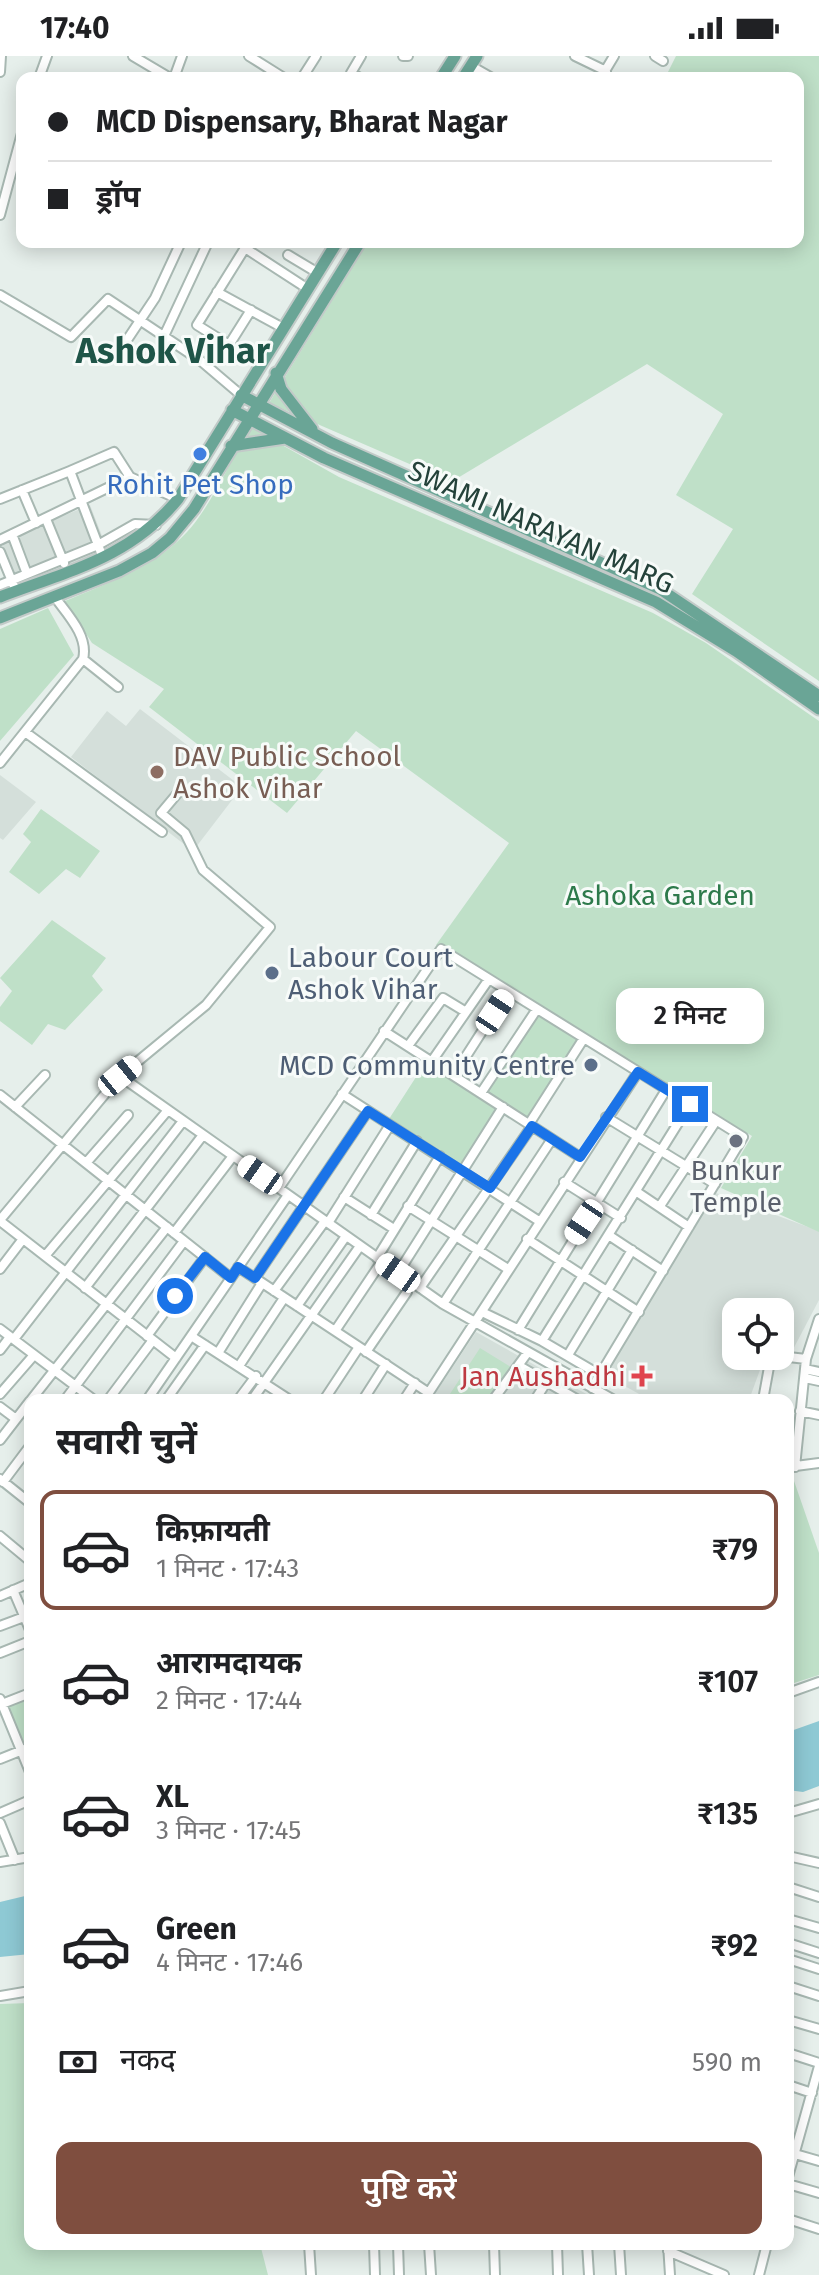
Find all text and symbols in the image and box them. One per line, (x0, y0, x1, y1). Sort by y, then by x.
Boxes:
text: 17:40 (40, 10, 110, 46)
text: MCD Dispensary, Bharat Nagar (96, 104, 507, 140)
text: ड्रॉप (96, 179, 140, 215)
district label: Ashok Vihar (75, 329, 271, 373)
marker: Rohit Pet Shop (191, 445, 209, 463)
street label: SWAMI NARAYAN MARG (403, 454, 679, 600)
place label: Rohit Pet Shop (106, 468, 294, 501)
place label: DAV Public School Ashok Vihar (173, 740, 401, 805)
marker: DAV Public School Ashok Vihar (148, 763, 166, 781)
park label: Ashoka Garden (565, 879, 755, 912)
place label: Labour Court Ashok Vihar (288, 941, 454, 1006)
marker: Labour Court Ashok Vihar (263, 964, 281, 982)
car (472, 985, 518, 1039)
callout: 2 मिनट (616, 988, 764, 1044)
text: 2 मिनट (654, 1000, 726, 1031)
place label: MCD Community Centre (279, 1049, 575, 1082)
car (94, 1052, 146, 1100)
marker: MCD Community Centre (582, 1056, 600, 1074)
route end (672, 1086, 708, 1122)
marker: Bunkur Temple (727, 1132, 745, 1150)
car (233, 1151, 287, 1199)
place label: Bunkur Temple (690, 1154, 782, 1219)
car (561, 1195, 607, 1249)
car (371, 1249, 425, 1297)
route start (157, 1278, 193, 1314)
map controls (722, 1298, 794, 1370)
button: locate (722, 1298, 794, 1370)
place label: Jan Aushadhi (460, 1360, 626, 1393)
marker: Jan Aushadhi (633, 1367, 651, 1385)
text: सवारी चुनें (56, 1420, 197, 1464)
text: किफ़ायती (156, 1513, 270, 1549)
icon: car (60, 1514, 132, 1586)
text: ₹79 (712, 1532, 758, 1568)
text: 1 मिनट · 17:43 (156, 1553, 299, 1584)
text: आरामदायक (156, 1645, 302, 1681)
icon: car (60, 1646, 132, 1718)
text: ₹107 (698, 1664, 758, 1700)
text: 2 मिनट · 17:44 (156, 1685, 302, 1716)
icon: car (60, 1778, 132, 1850)
text: XL (156, 1779, 189, 1815)
text: ₹135 (697, 1796, 758, 1832)
text: 3 मिनट · 17:45 (156, 1815, 301, 1846)
icon: car (60, 1910, 132, 1982)
text: Green (156, 1911, 237, 1947)
text: ₹92 (711, 1928, 758, 1964)
text: 4 मिनट · 17:46 (156, 1947, 303, 1978)
icon: cash (56, 2040, 100, 2084)
text: नकद (120, 2042, 176, 2078)
text: 590 m (692, 2047, 762, 2078)
button: पुष्टि करें (56, 2142, 762, 2234)

